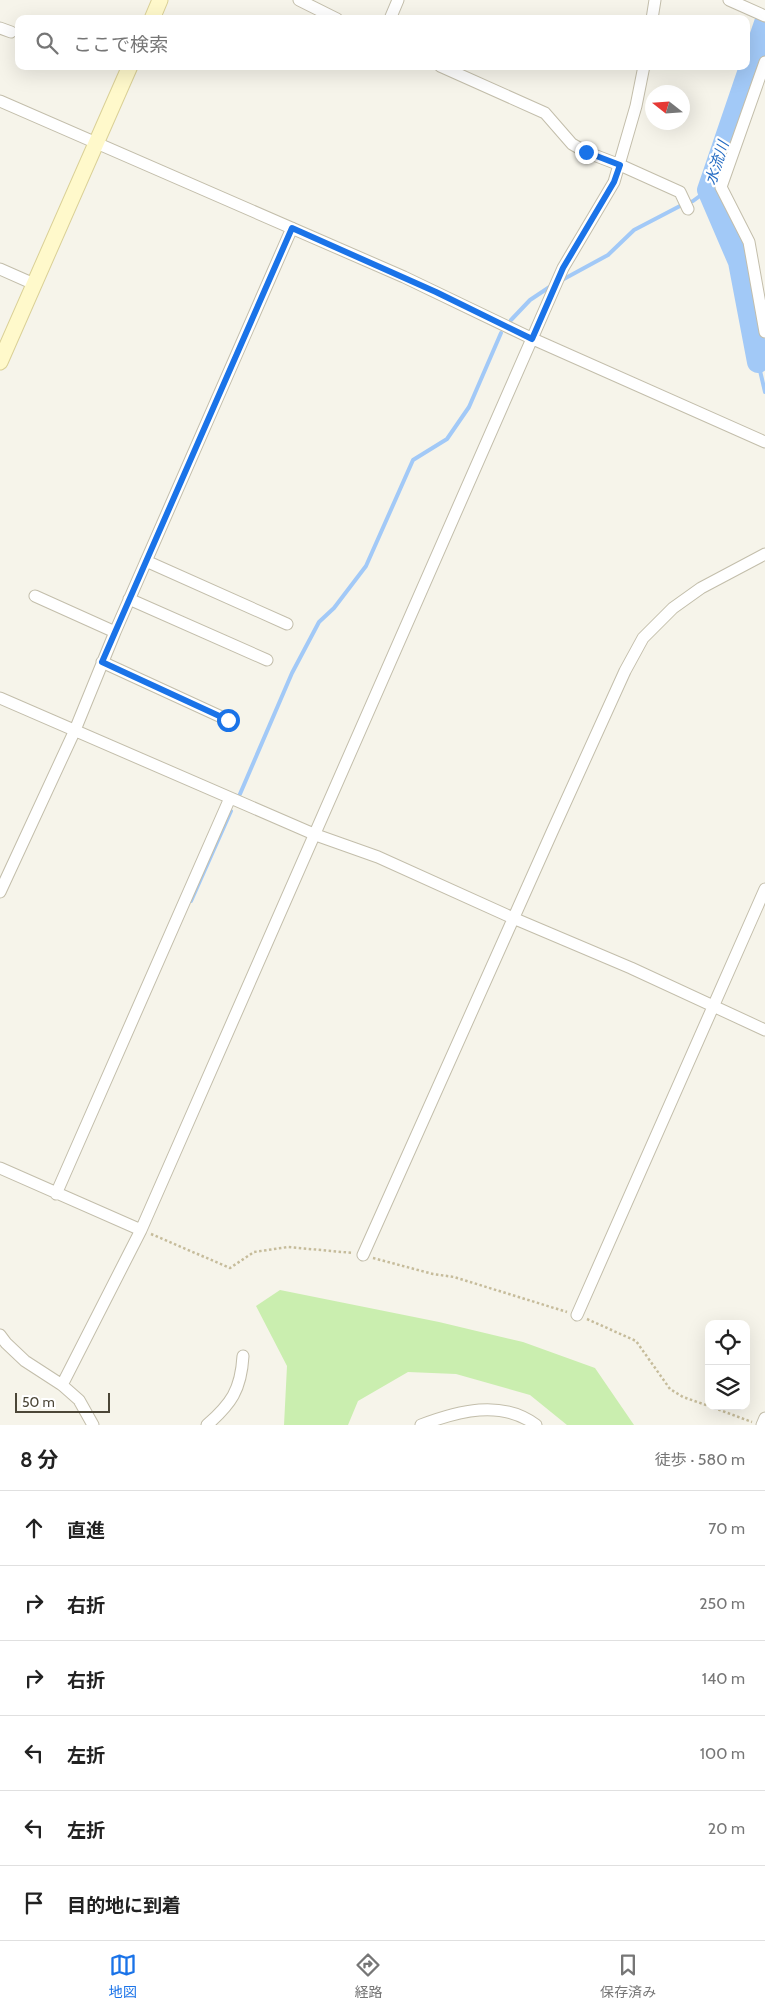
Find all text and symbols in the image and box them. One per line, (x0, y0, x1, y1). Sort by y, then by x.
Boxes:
search box (15, 15, 750, 70)
icon: search (33, 29, 61, 57)
text: ここで検索 (73, 33, 168, 56)
north arrow (645, 85, 690, 130)
water label: 水流川 (701, 137, 733, 187)
route end (575, 141, 598, 164)
route start (217, 709, 240, 732)
map controls (705, 1320, 750, 1410)
button: locate (705, 1320, 750, 1365)
button: layers (705, 1365, 750, 1410)
scale bar (15, 1390, 110, 1413)
text: 50 m (22, 1393, 55, 1411)
text: 8 分 (20, 1447, 58, 1472)
text: 徒歩 · 580 m (655, 1450, 745, 1469)
icon: ahead (20, 1514, 48, 1542)
text: 直進 (67, 1519, 105, 1542)
text: 70 m (708, 1519, 745, 1538)
icon: right (20, 1589, 48, 1617)
text: 右折 (67, 1594, 105, 1617)
text: 250 m (699, 1594, 745, 1613)
icon: right (20, 1664, 48, 1692)
text: 右折 (67, 1669, 105, 1692)
text: 140 m (702, 1669, 745, 1688)
icon: left (20, 1739, 48, 1767)
text: 左折 (67, 1744, 105, 1767)
text: 100 m (700, 1744, 745, 1763)
icon: left (20, 1814, 48, 1842)
text: 左折 (67, 1819, 105, 1842)
text: 20 m (708, 1819, 745, 1838)
icon: arrive (20, 1889, 48, 1917)
text: 目的地に到着 (67, 1894, 181, 1917)
tab: 地図 (109, 1951, 137, 2001)
tab: 経路 (354, 1951, 382, 2001)
tab: 保存済み (600, 1951, 656, 2001)

